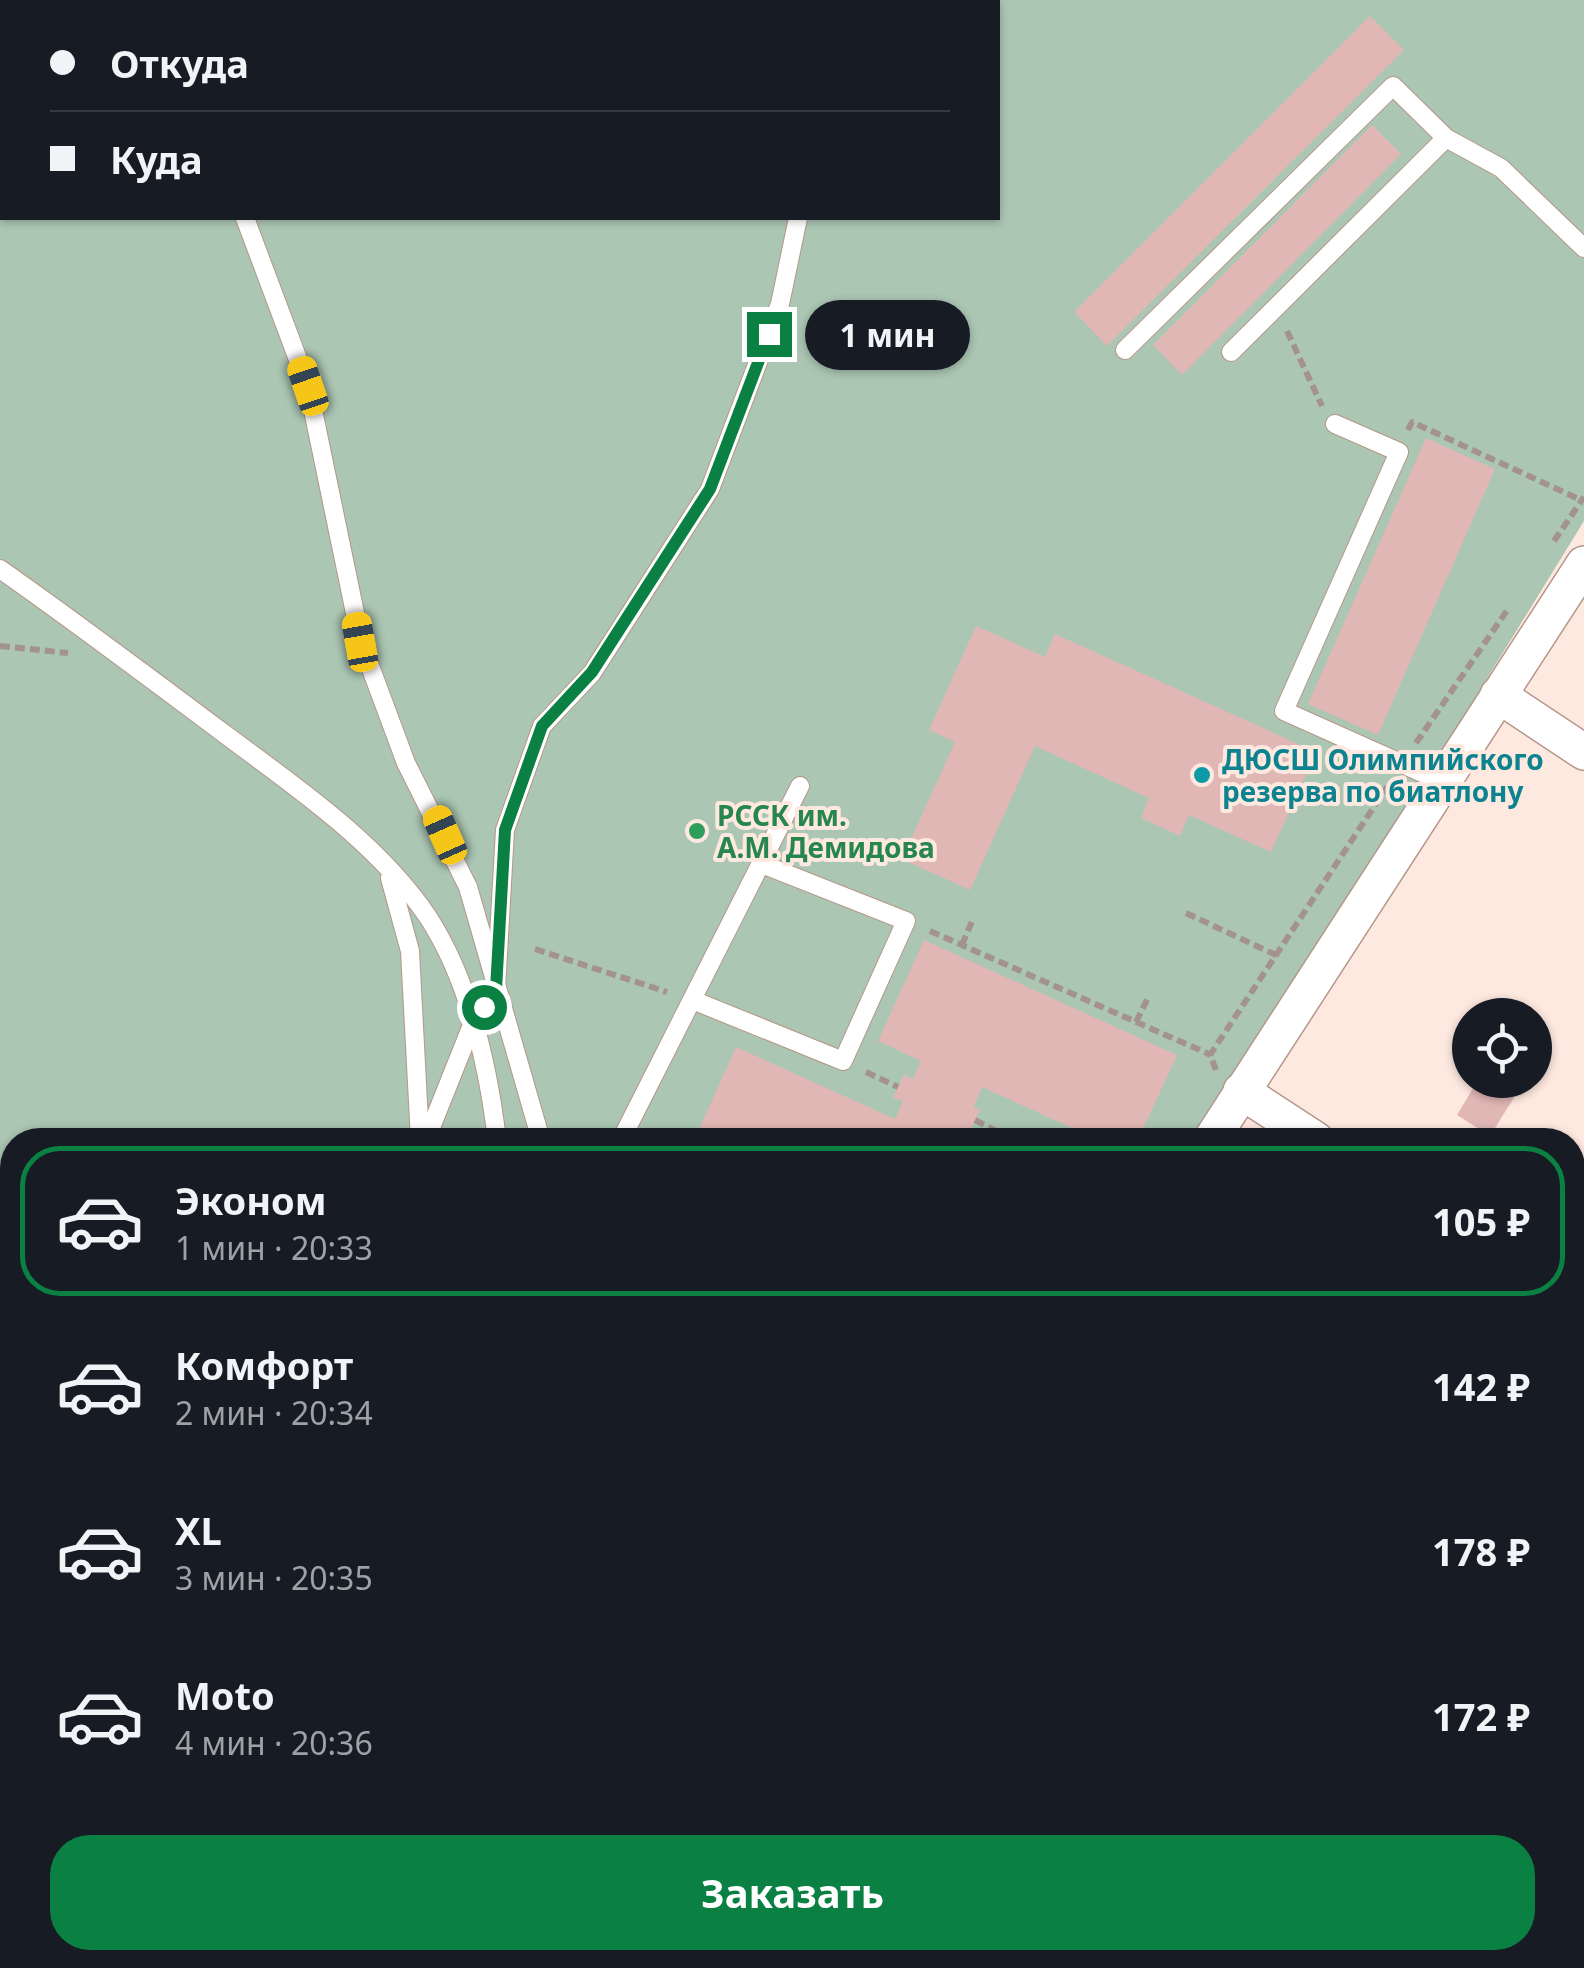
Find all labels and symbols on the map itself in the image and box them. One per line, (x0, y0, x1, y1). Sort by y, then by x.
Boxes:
callout: 1 мин (804, 299, 969, 369)
route end (747, 312, 792, 357)
car (284, 353, 332, 419)
car (340, 610, 380, 674)
place label: ДЮСШ Олимпийского резерва по биатлону (1222, 740, 1544, 810)
marker: ДЮСШ Олимпийского резерва по биатлону (1191, 764, 1213, 786)
place label: РССК им. А.М. Демидова (717, 796, 935, 866)
car (419, 801, 471, 869)
marker: РССК им. А.М. Демидова (686, 820, 708, 842)
route start (462, 985, 507, 1030)

